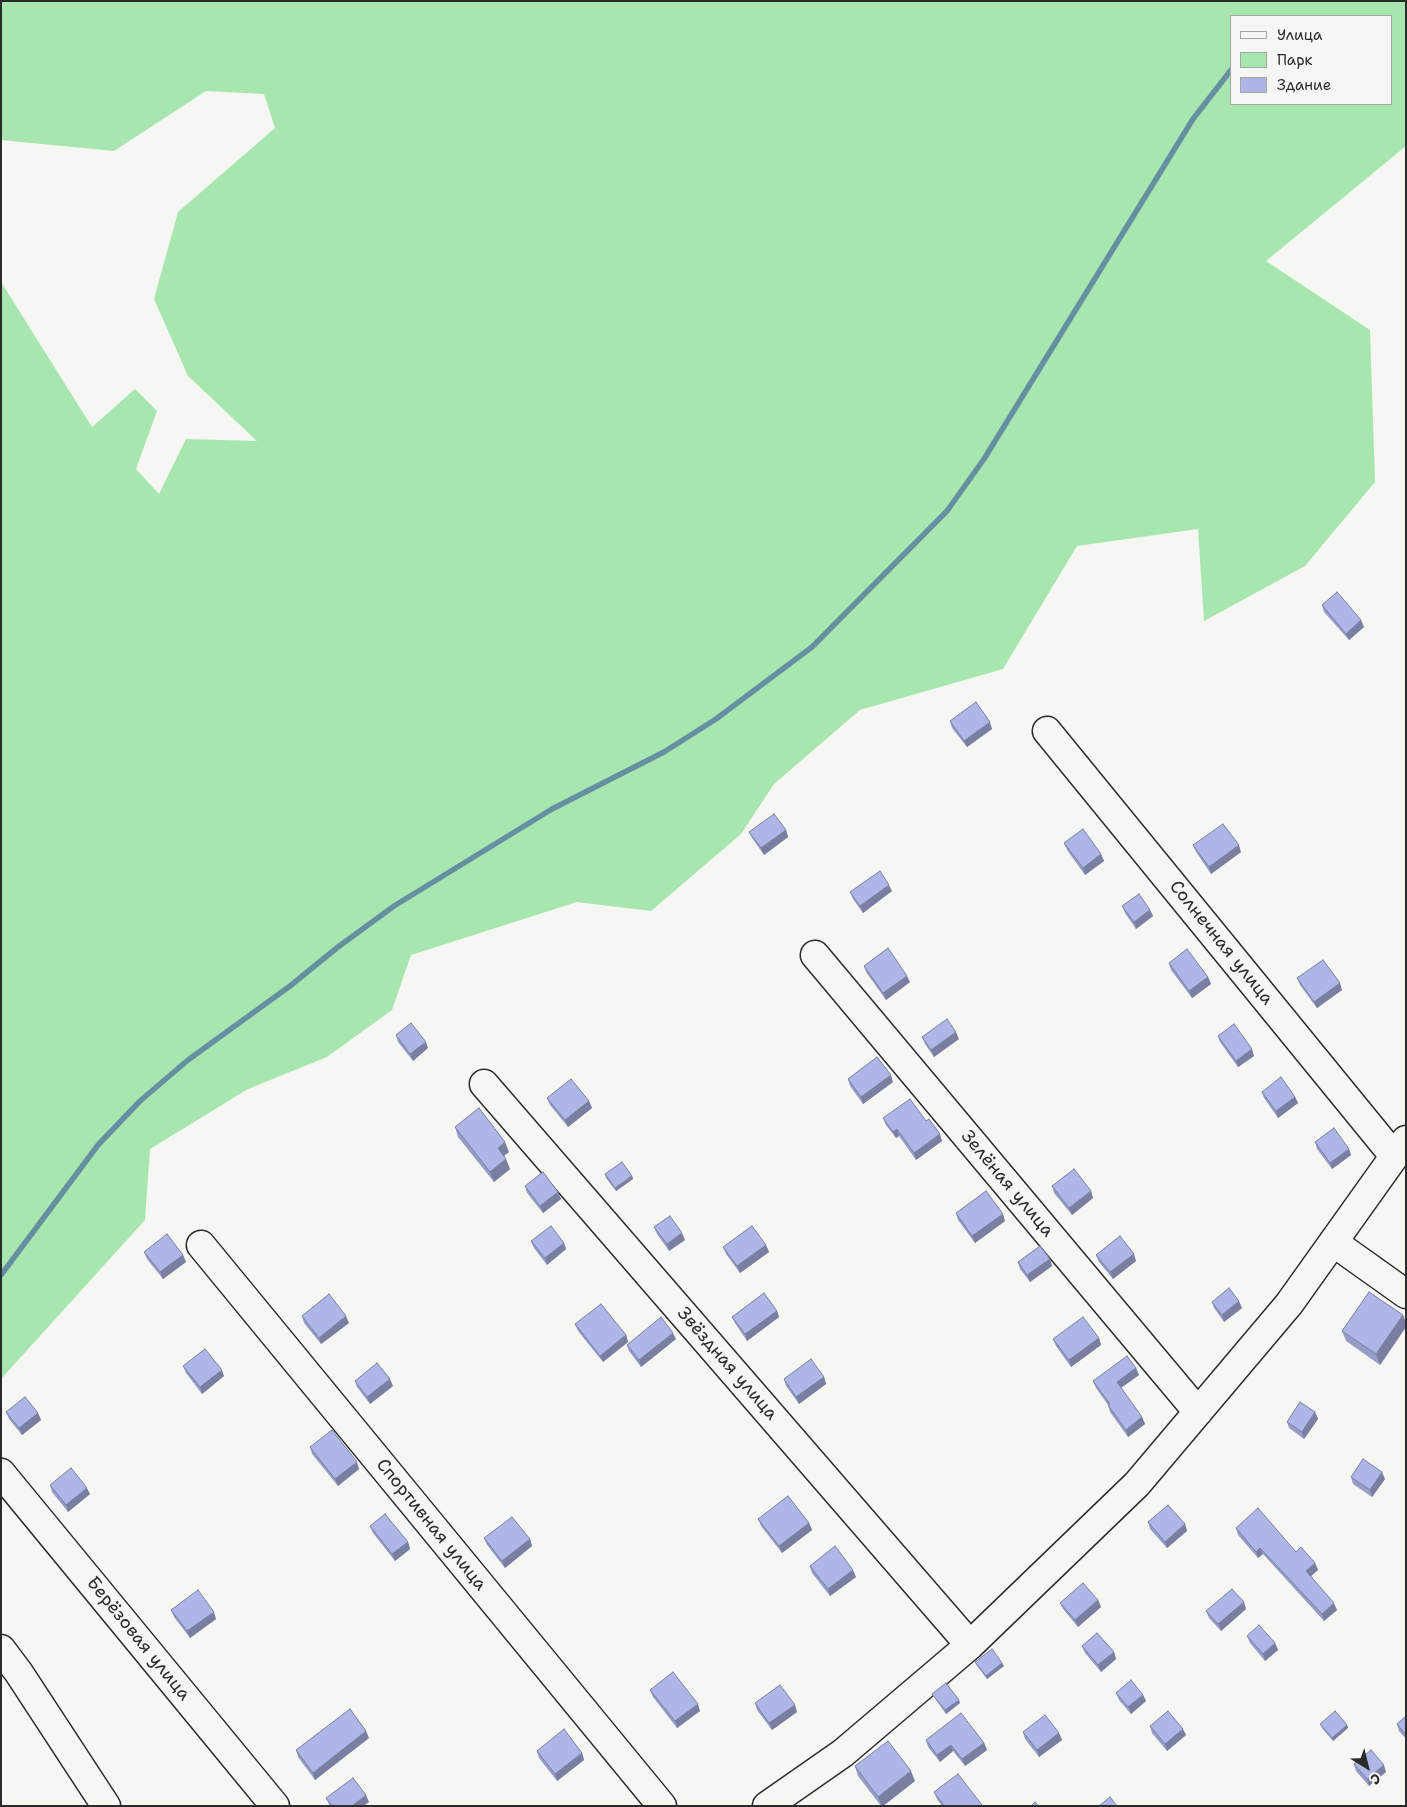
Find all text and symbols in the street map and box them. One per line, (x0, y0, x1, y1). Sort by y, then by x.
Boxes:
legend (1230, 15, 1392, 105)
text: Улица (1277, 25, 1322, 45)
text: Парк (1277, 50, 1313, 70)
text: Здание (1277, 75, 1331, 95)
street label: Солнечная улица (1164, 877, 1278, 1009)
street label: Зелёная улица (956, 1126, 1058, 1242)
street label: Звёздная улица (672, 1303, 782, 1425)
street label: Спортивная улица (371, 1455, 491, 1595)
street label: Берёзовая улица (82, 1573, 194, 1705)
north arrow (1342, 1742, 1392, 1792)
text: С (1367, 1769, 1385, 1789)

